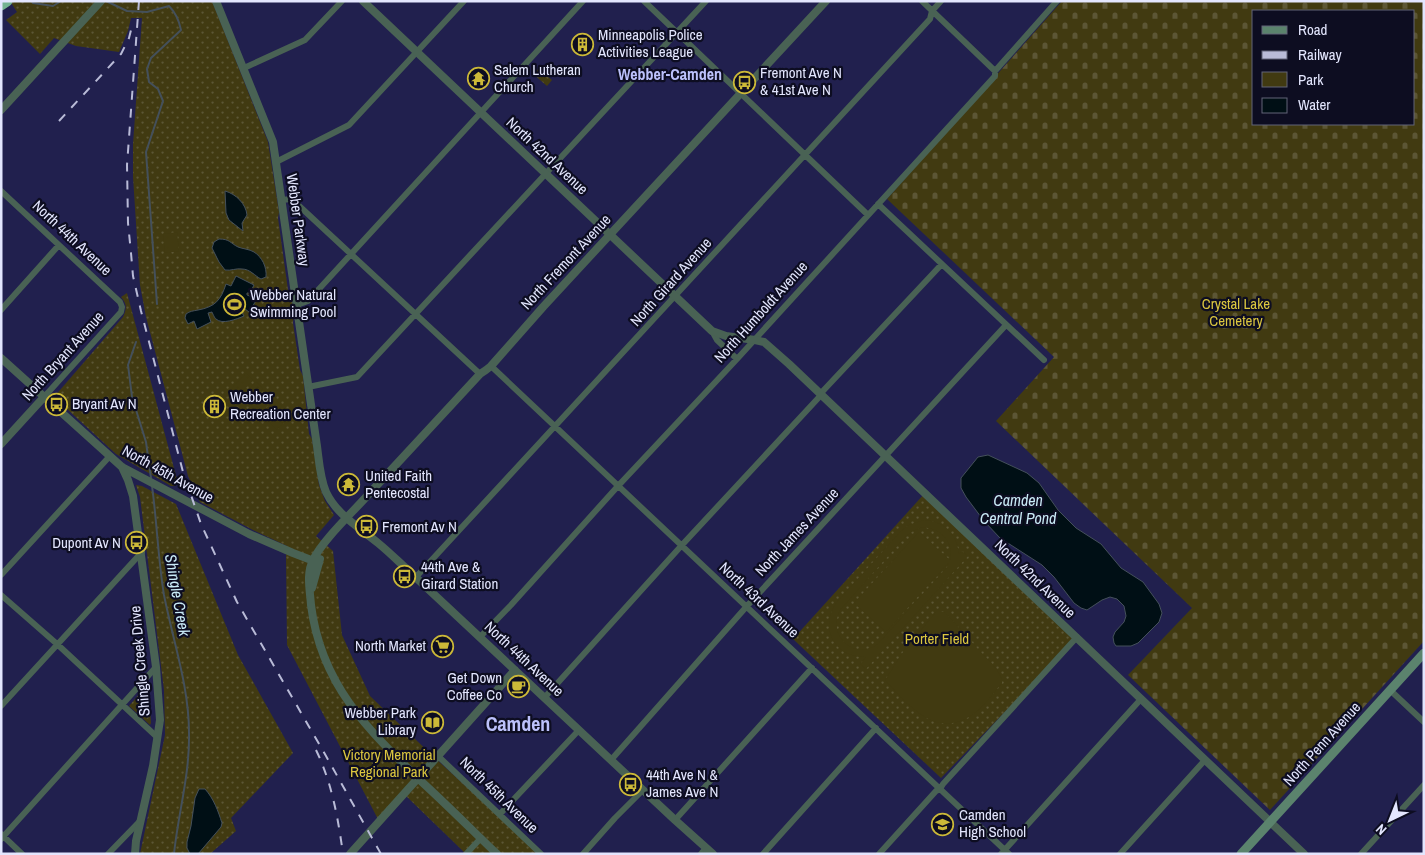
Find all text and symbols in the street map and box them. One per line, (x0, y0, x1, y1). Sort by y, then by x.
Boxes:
legend (1252, 10, 1415, 125)
text: Road (1298, 19, 1327, 40)
place label: Minneapolis Police Activities League (597, 24, 703, 62)
building icon: Minneapolis Police Activities League (570, 32, 594, 56)
text: Railway (1298, 44, 1343, 65)
place label: Salem Lutheran Church (494, 59, 581, 97)
place label: Fremont Ave N & 41st Ave N (760, 62, 842, 100)
district label: Webber-Camden (618, 63, 722, 85)
temple icon: Salem Lutheran Church (466, 67, 490, 91)
text: Park (1298, 69, 1324, 90)
bus stop icon: Fremont Ave N & 41st Ave N (732, 70, 756, 94)
text: Water (1298, 94, 1330, 115)
street label: North 42nd Avenue (502, 112, 593, 199)
street label: Webber Parkway (282, 172, 316, 268)
street label: North 44th Avenue (28, 195, 117, 280)
street label: North Fremont Avenue (516, 209, 616, 314)
street label: North Girard Avenue (625, 233, 716, 331)
street label: North Humboldt Avenue (709, 256, 812, 367)
place label: Webber Natural Swimming Pool (250, 284, 336, 322)
sports icon: Webber Natural Swimming Pool (222, 292, 246, 316)
park label: Crystal Lake Cemetery (1202, 293, 1270, 331)
street label: North Bryant Avenue (17, 306, 108, 405)
place label: Webber Recreation Center (230, 386, 331, 424)
bus stop icon: Bryant Av N (44, 392, 68, 416)
place label: Bryant Av N (72, 393, 137, 414)
building icon: Webber Recreation Center (202, 394, 226, 418)
street label: North 45th Avenue (119, 440, 218, 507)
place label: United Faith Pentecostal (365, 465, 432, 503)
temple icon: United Faith Pentecostal (337, 473, 361, 497)
street label: North James Avenue (750, 483, 843, 581)
water label: Camden Central Pond (980, 489, 1057, 529)
bus stop icon: Fremont Av N (354, 515, 378, 539)
place label: Fremont Av N (382, 516, 457, 537)
bus stop icon: Dupont Av N (125, 531, 149, 555)
place label: Dupont Av N (52, 532, 121, 553)
street label: North 42nd Avenue (990, 535, 1081, 623)
water label: Shingle Creek (160, 552, 196, 638)
place label: 44th Ave & Girard Station (421, 556, 498, 594)
street label: North 43rd Avenue (715, 557, 804, 642)
bus stop icon: 44th Ave & Girard Station (393, 564, 417, 588)
street label: Shingle Creek Drive (124, 605, 155, 717)
street label: North 44th Avenue (480, 616, 569, 701)
park label: Porter Field (905, 628, 969, 649)
supermarket icon: North Market (430, 634, 454, 658)
place label: North Market (355, 635, 427, 656)
place label: Get Down Coffee Co (447, 667, 502, 705)
cafe icon: Get Down Coffee Co (506, 675, 530, 699)
street label: North Penn Avenue (1278, 697, 1365, 790)
place label: Webber Park Library (344, 702, 417, 740)
library icon: Webber Park Library (420, 710, 444, 734)
district label: Camden (486, 710, 550, 737)
park label: Victory Memorial Regional Park (343, 744, 435, 782)
street label: North 45th Avenue (455, 752, 543, 838)
place label: 44th Ave N & James Ave N (646, 764, 718, 802)
bus stop icon: 44th Ave N & James Ave N (618, 772, 642, 796)
north arrow (1365, 795, 1415, 845)
place label: Camden High School (959, 804, 1026, 842)
school or university icon: Camden High School (931, 812, 955, 836)
text: N (1372, 820, 1390, 839)

